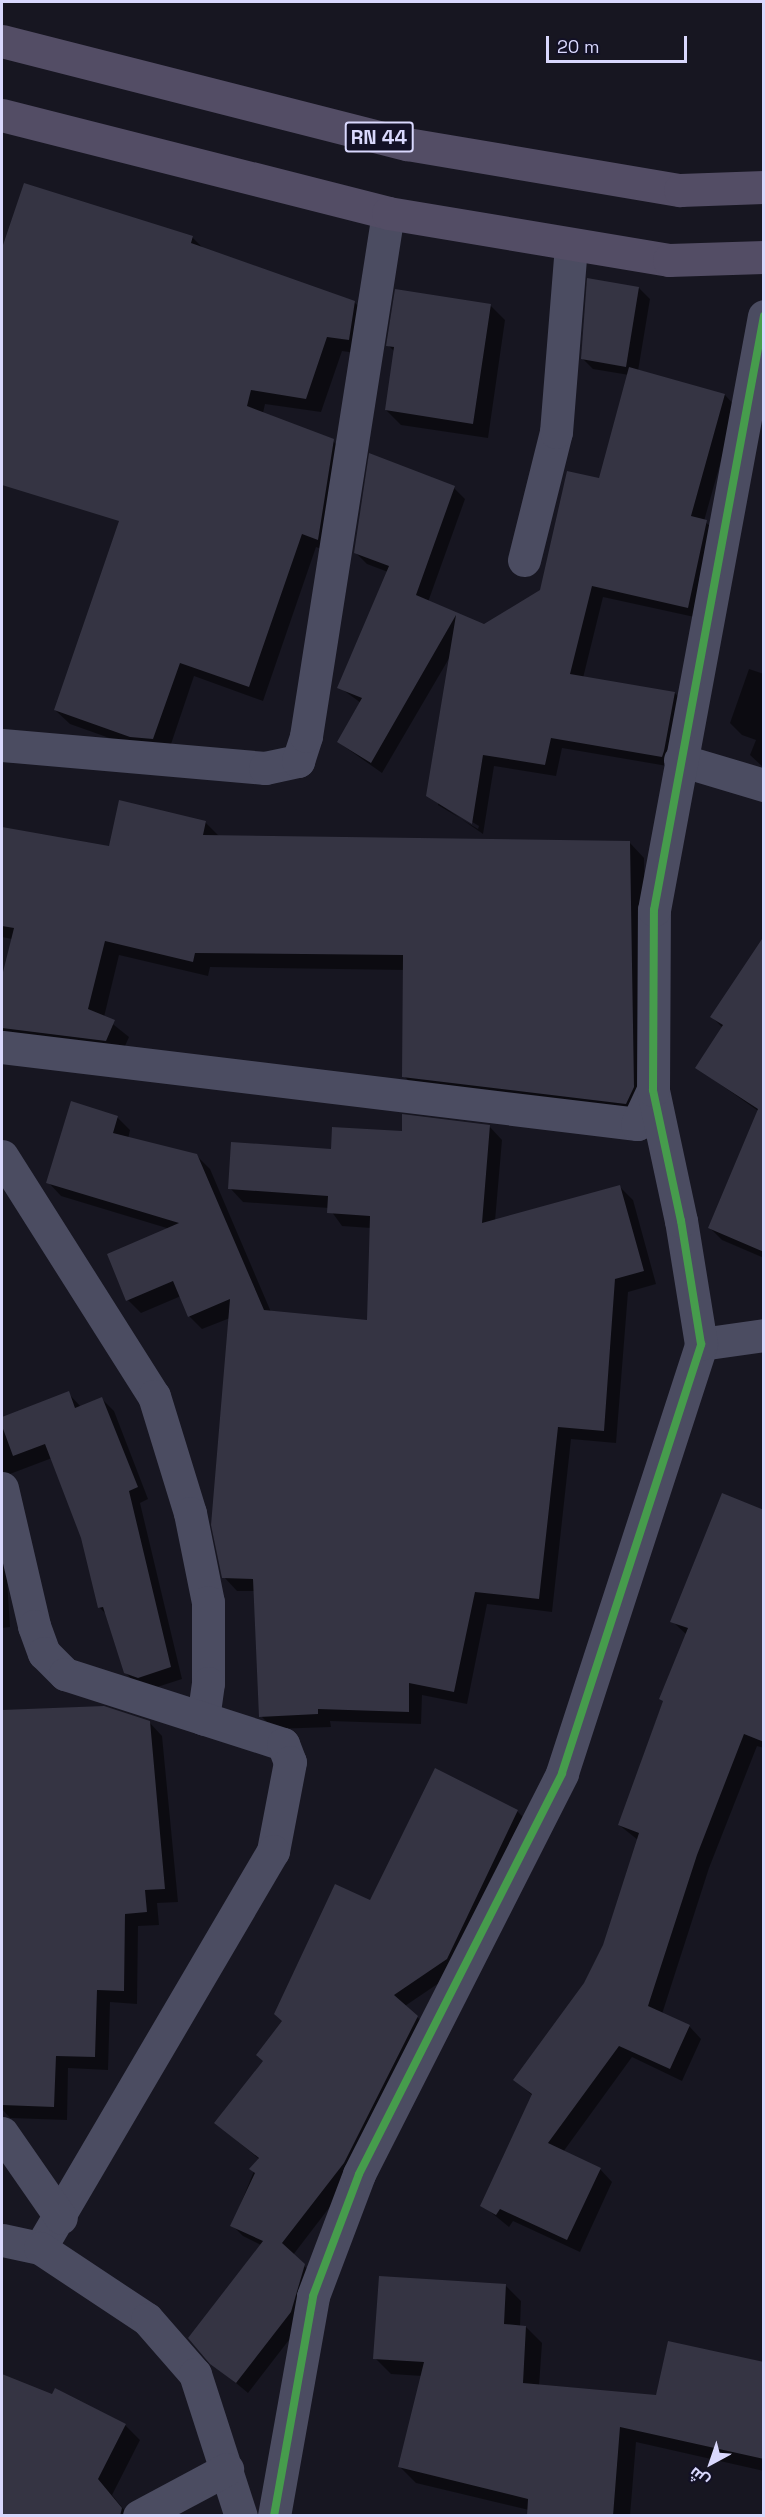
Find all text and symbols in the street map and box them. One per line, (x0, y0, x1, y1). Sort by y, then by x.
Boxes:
scale bar (549, 24, 690, 62)
text: 20 m (557, 35, 600, 58)
road number: RN 44 (344, 120, 413, 154)
north arrow (681, 2433, 741, 2493)
text: ش (684, 2463, 714, 2492)

